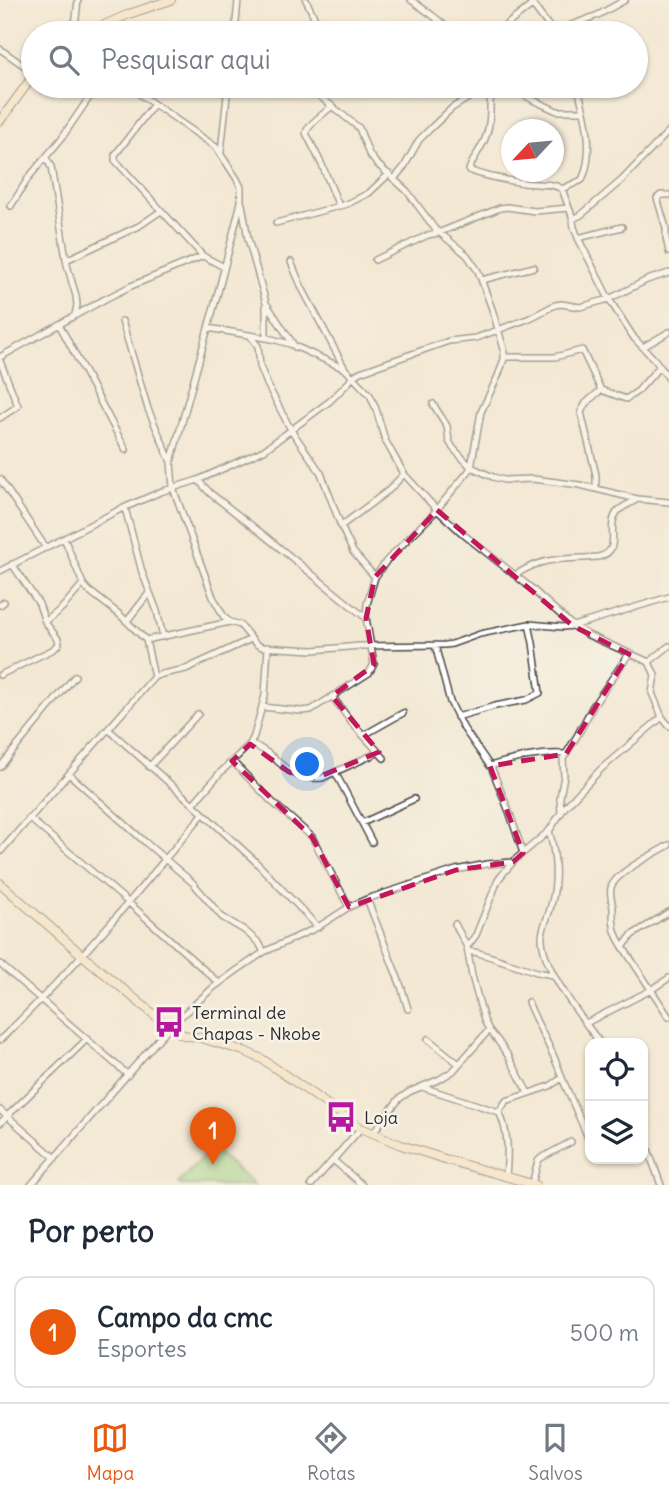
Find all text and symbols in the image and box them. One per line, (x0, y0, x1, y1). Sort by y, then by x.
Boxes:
search box (21, 21, 648, 98)
icon: search (45, 41, 83, 79)
text: Pesquisar aqui (101, 43, 270, 76)
north arrow (501, 119, 564, 182)
your location (290, 747, 324, 781)
place label: Terminal de Chapas - Nkobe (192, 1001, 321, 1045)
bus stop icon: Terminal de Chapas - Nkobe (152, 1005, 186, 1039)
map controls (585, 1038, 648, 1164)
button: locate (585, 1038, 648, 1101)
bus stop icon: Loja (324, 1100, 358, 1134)
button: layers (585, 1101, 648, 1164)
place label: Loja (364, 1106, 398, 1129)
pin: 1 (190, 1107, 236, 1165)
text: Por perto (28, 1212, 154, 1250)
text: Campo da cmc (97, 1301, 273, 1334)
text: 1 (48, 1318, 58, 1347)
text: 500 m (570, 1318, 639, 1347)
text: Esportes (97, 1334, 187, 1363)
tab: Mapa (86, 1419, 134, 1485)
tab: Rotas (307, 1419, 355, 1485)
tab: Salvos (528, 1419, 583, 1485)

